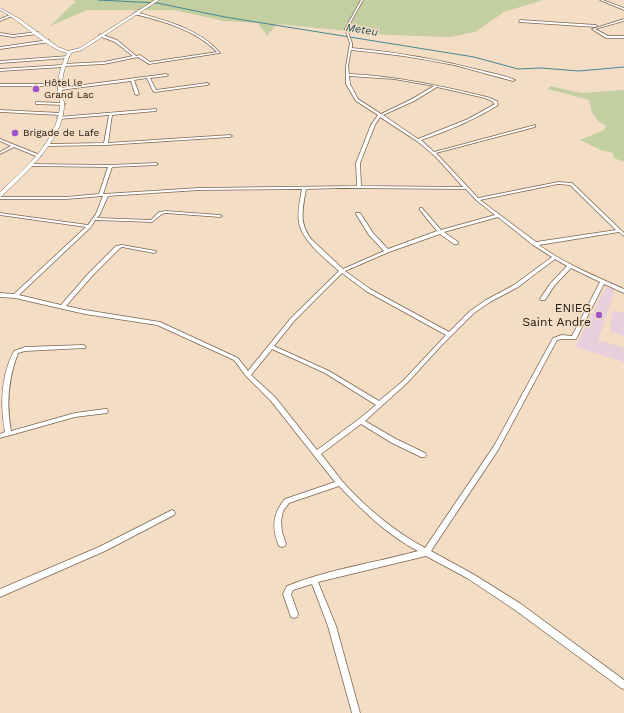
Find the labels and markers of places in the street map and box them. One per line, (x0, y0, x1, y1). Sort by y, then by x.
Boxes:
place label: Hôtel le Grand Lac (44, 77, 94, 100)
marker: Hôtel le Grand Lac (31, 84, 41, 94)
place label: Brigade de Lafe (23, 127, 99, 139)
marker: Brigade de Lafe (10, 128, 20, 138)
place label: ENIEG Saint Andre (522, 301, 591, 329)
marker: ENIEG Saint Andre (594, 310, 604, 320)

